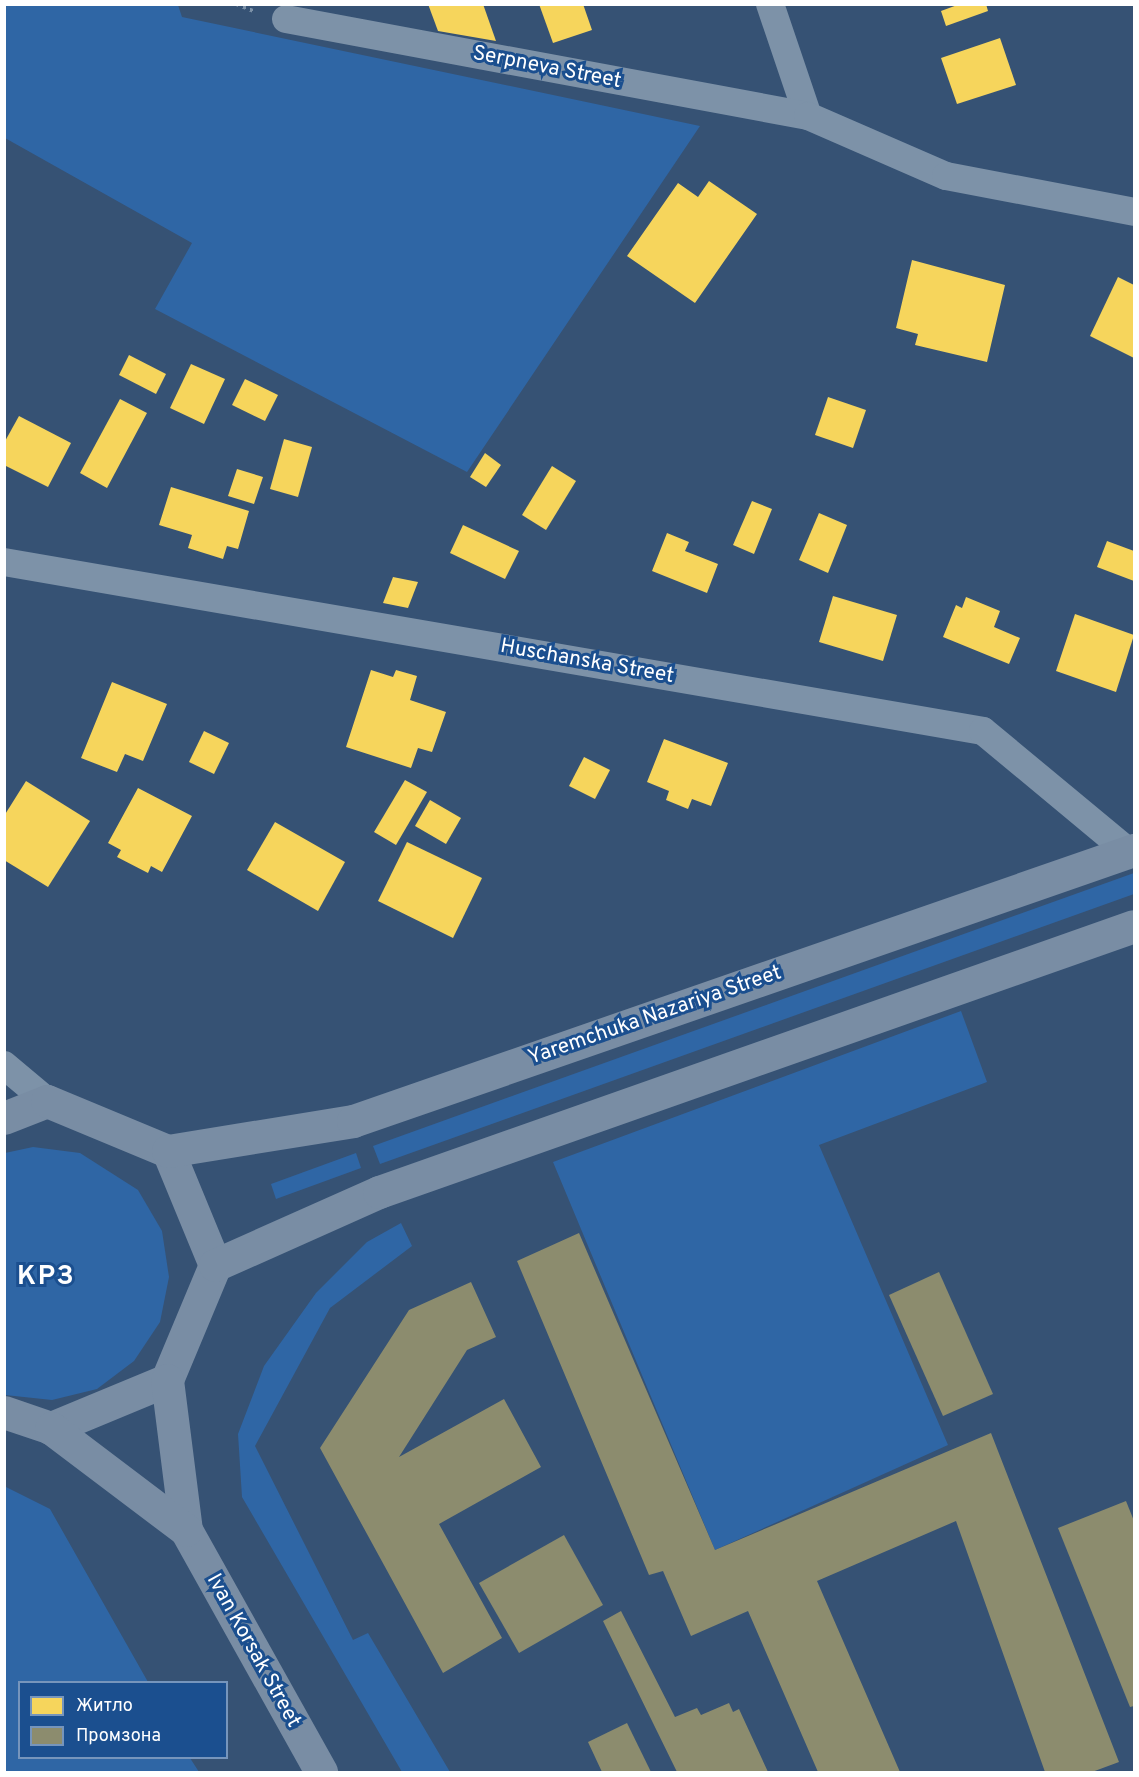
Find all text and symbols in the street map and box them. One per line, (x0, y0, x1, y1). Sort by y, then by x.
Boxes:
street label: Serpneva Street (471, 41, 623, 95)
street label: Huschanska Street (498, 634, 676, 690)
street label: Yaremchuka Nazariya Street (525, 961, 785, 1071)
district label: КРЗ (17, 1262, 75, 1294)
street label: Ivan Korsak Street (200, 1570, 306, 1732)
legend (18, 1681, 228, 1759)
text: Житло (76, 1695, 133, 1718)
text: Промзона (76, 1725, 161, 1748)

